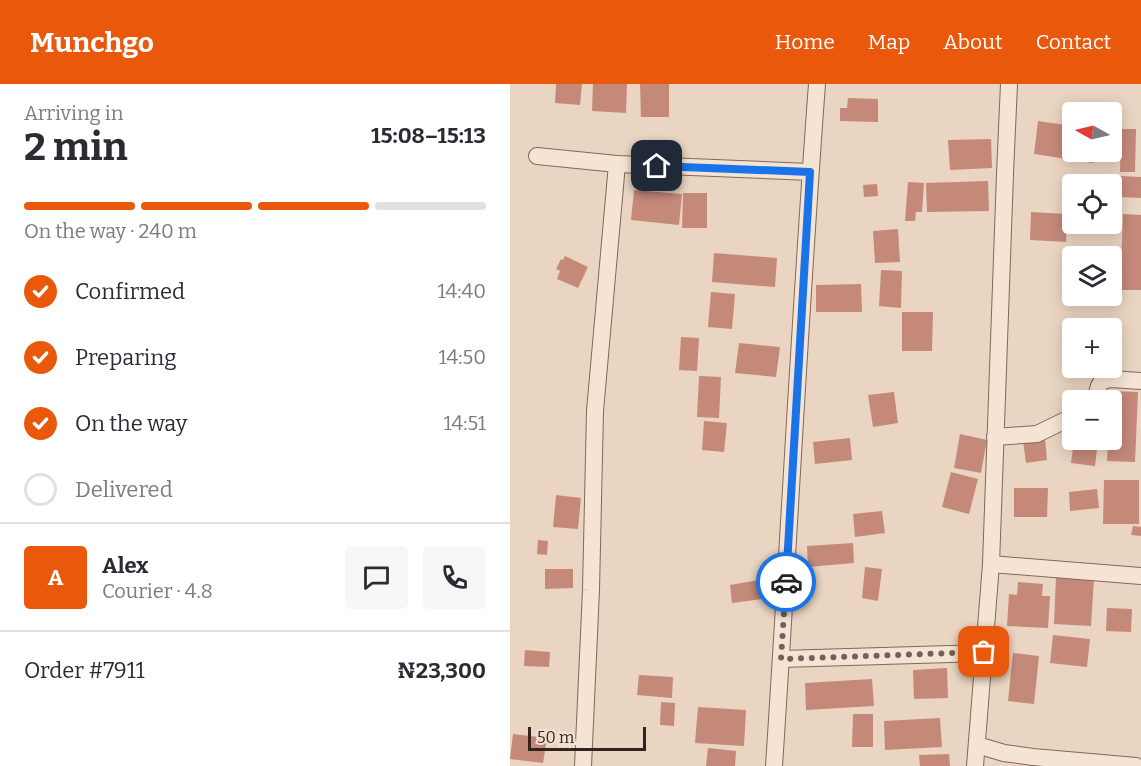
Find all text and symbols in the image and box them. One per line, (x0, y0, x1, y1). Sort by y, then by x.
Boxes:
text: Munchgo (30, 26, 154, 59)
text: Home (775, 29, 835, 55)
text: Map (868, 29, 910, 55)
text: About (943, 29, 1003, 55)
text: Contact (1036, 29, 1111, 55)
text: Arriving in (24, 101, 123, 125)
north arrow (1062, 102, 1122, 162)
map controls (1062, 102, 1122, 450)
text: 15:08–15:13 (371, 122, 486, 149)
text: 2 min (24, 124, 128, 170)
pin (631, 140, 682, 191)
icon: home (640, 149, 673, 182)
button: locate (1062, 174, 1122, 234)
text: On the way · 240 m (24, 219, 197, 243)
button: layers (1062, 246, 1122, 306)
icon: check (24, 275, 57, 308)
text: Confirmed (75, 278, 185, 305)
text: 14:40 (437, 279, 486, 303)
button: + (1062, 318, 1122, 378)
icon: check (24, 341, 57, 374)
text: Preparing (75, 344, 177, 371)
text: 14:50 (438, 345, 486, 369)
button: − (1062, 390, 1122, 450)
icon: check (24, 407, 57, 440)
text: On the way (75, 410, 187, 437)
text: 14:51 (443, 411, 486, 435)
text: Delivered (75, 476, 173, 503)
button: chat (345, 546, 408, 609)
button: phone (423, 546, 486, 609)
text: Alex (102, 552, 148, 579)
courier (756, 552, 816, 612)
text: A (48, 564, 63, 591)
icon: car (770, 566, 803, 599)
text: Courier · 4.8 (102, 579, 213, 603)
pin (958, 626, 1009, 677)
icon: bag (967, 635, 1000, 668)
text: Order #7911 (24, 657, 145, 684)
text: ₦23,300 (397, 657, 486, 684)
scale bar (528, 724, 646, 752)
text: 50 m (537, 728, 574, 747)

